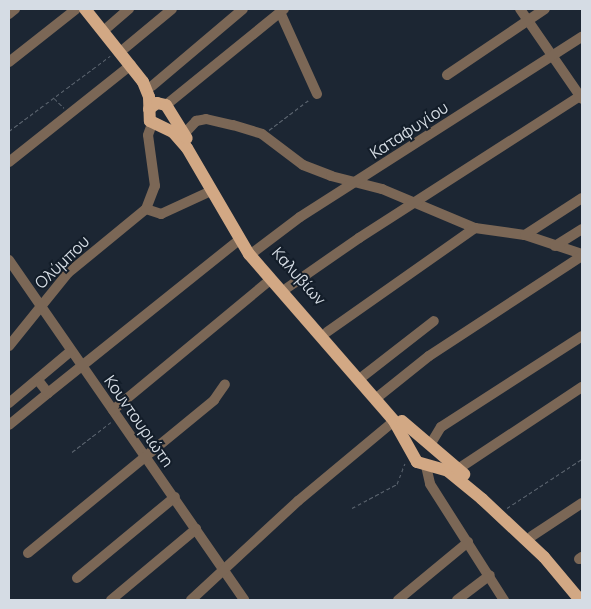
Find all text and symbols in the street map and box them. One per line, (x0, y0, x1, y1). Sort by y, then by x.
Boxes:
street label: Καταφυγίου (366, 98, 452, 162)
street label: Ολύμπου (31, 232, 93, 292)
street label: Καλυβίων (268, 243, 330, 309)
street label: Κουντουριώτη (100, 372, 178, 470)

